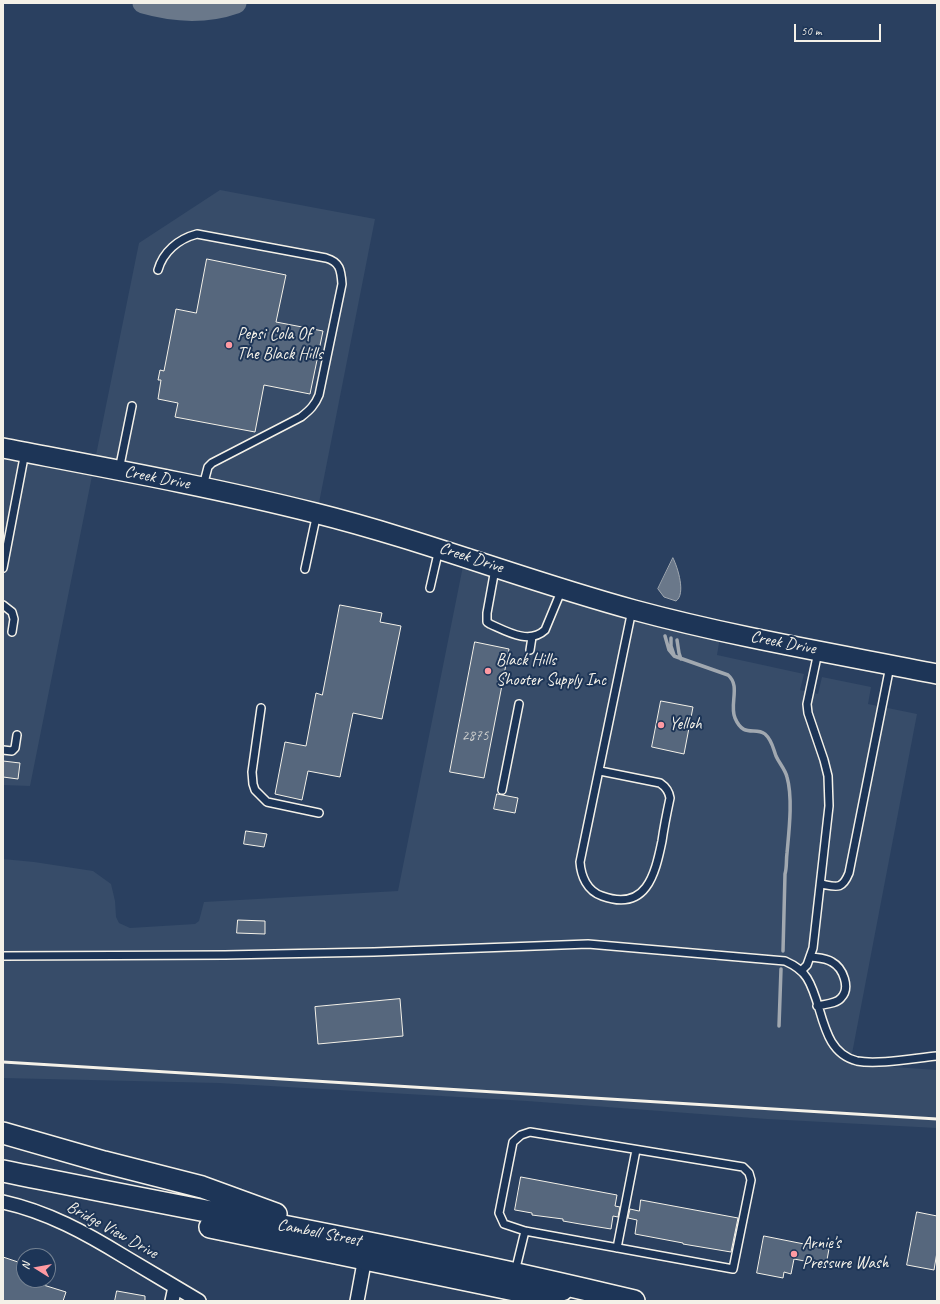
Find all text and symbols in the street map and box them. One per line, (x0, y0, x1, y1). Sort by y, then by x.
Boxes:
scale bar (796, 16, 883, 42)
text: 50 m (801, 23, 821, 39)
place label: Pepsi Cola Of The Black Hills (237, 325, 323, 365)
marker: Pepsi Cola Of The Black Hills (224, 340, 234, 350)
street label: Creek Drive (123, 462, 191, 494)
street label: Creek Drive (436, 538, 506, 578)
street label: Creek Drive (749, 627, 817, 659)
place label: Black Hills Shooter Supply Inc (496, 651, 606, 691)
marker: Black Hills Shooter Supply Inc (483, 666, 493, 676)
place label: Yelloh (669, 715, 702, 735)
marker: Yelloh (656, 720, 666, 730)
house number: 2875 (462, 727, 488, 745)
street label: Bridge View Drive (63, 1197, 161, 1263)
street label: Cambell Street (275, 1215, 363, 1251)
place label: Arnie's Pressure Wash (802, 1234, 888, 1274)
north arrow (16, 1248, 56, 1288)
marker: Arnie's Pressure Wash (789, 1249, 799, 1259)
text: N (18, 1261, 33, 1271)

